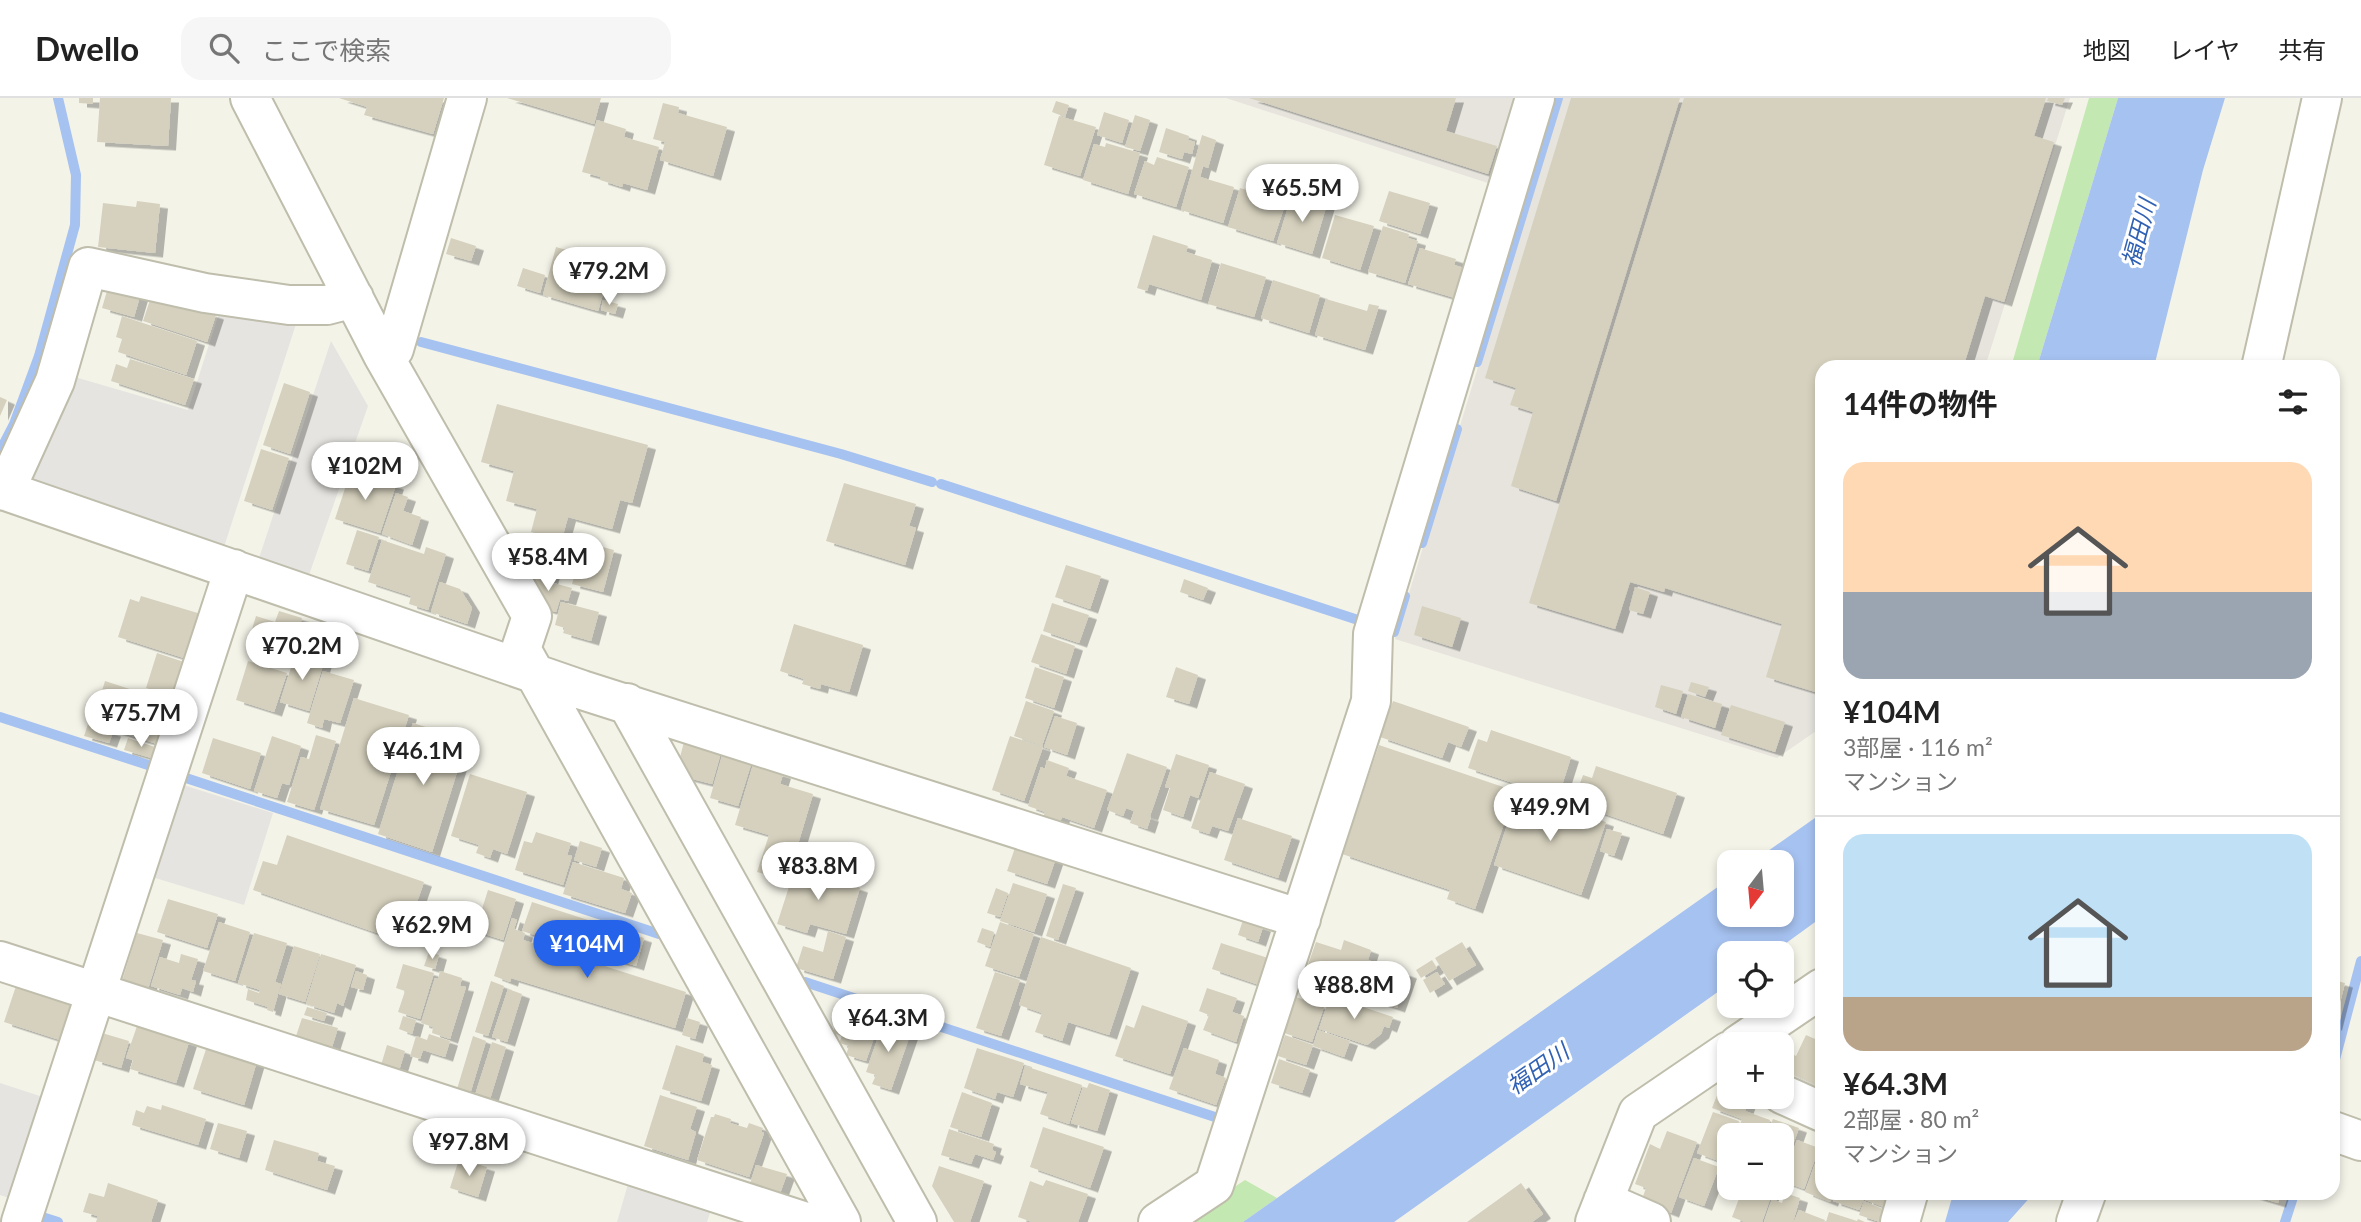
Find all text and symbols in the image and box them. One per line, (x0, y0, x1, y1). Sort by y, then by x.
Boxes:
search box (181, 17, 671, 80)
text: Dwello (35, 28, 139, 68)
icon: search (205, 29, 243, 67)
text: ここで検索 (261, 34, 391, 66)
text: 地図 (2083, 35, 2131, 64)
text: レイヤ (2169, 35, 2240, 64)
text: 共有 (2278, 35, 2326, 64)
pin: ¥65.5M (1245, 164, 1359, 224)
text: ¥65.5M (1262, 173, 1342, 201)
water label: 福田川 (2116, 193, 2161, 270)
pin: ¥79.2M (552, 248, 666, 307)
text: ¥79.2M (569, 256, 649, 284)
icon: filters (2274, 383, 2312, 421)
text: 14件の物件 (1843, 385, 1998, 421)
pin: ¥102M (316, 442, 414, 502)
text: ¥102M (327, 451, 403, 479)
icon: home (2015, 508, 2141, 634)
pin: ¥58.4M (491, 533, 605, 593)
text: ¥58.4M (508, 542, 588, 570)
pin: ¥70.2M (245, 622, 359, 682)
text: ¥70.2M (262, 631, 342, 659)
pin: ¥75.7M (84, 690, 198, 749)
text: ¥104M (1843, 693, 1941, 729)
text: ¥75.7M (101, 698, 181, 726)
pin: ¥46.1M (366, 728, 480, 787)
text: 3部屋 · 116 m² (1843, 733, 1993, 761)
text: ¥46.1M (383, 736, 463, 764)
text: マンション (1843, 767, 1958, 795)
pin: ¥49.9M (1493, 784, 1607, 843)
text: ¥49.9M (1510, 792, 1590, 820)
pin: ¥83.8M (761, 842, 875, 902)
north arrow (1717, 850, 1794, 928)
map controls (1717, 850, 1794, 1200)
text: ¥83.8M (778, 851, 858, 879)
icon: home (2015, 880, 2141, 1006)
pin: ¥62.9M (375, 902, 489, 961)
text: ¥62.9M (392, 910, 472, 938)
pin: ¥104M (538, 920, 636, 980)
text: ¥104M (549, 929, 625, 957)
button: locate (1717, 941, 1794, 1018)
pin: ¥88.8M (1297, 962, 1411, 1021)
text: ¥88.8M (1314, 970, 1394, 998)
pin: ¥64.3M (831, 995, 945, 1054)
text: ¥64.3M (848, 1003, 928, 1031)
button: + (1717, 1032, 1794, 1109)
water label: 福田川 (1501, 1035, 1576, 1099)
text: ¥64.3M (1843, 1065, 1948, 1101)
text: 2部屋 · 80 m² (1843, 1105, 1979, 1133)
pin: ¥97.8M (412, 1118, 526, 1178)
button: − (1717, 1123, 1794, 1200)
text: ¥97.8M (429, 1127, 509, 1155)
text: マンション (1843, 1139, 1958, 1167)

